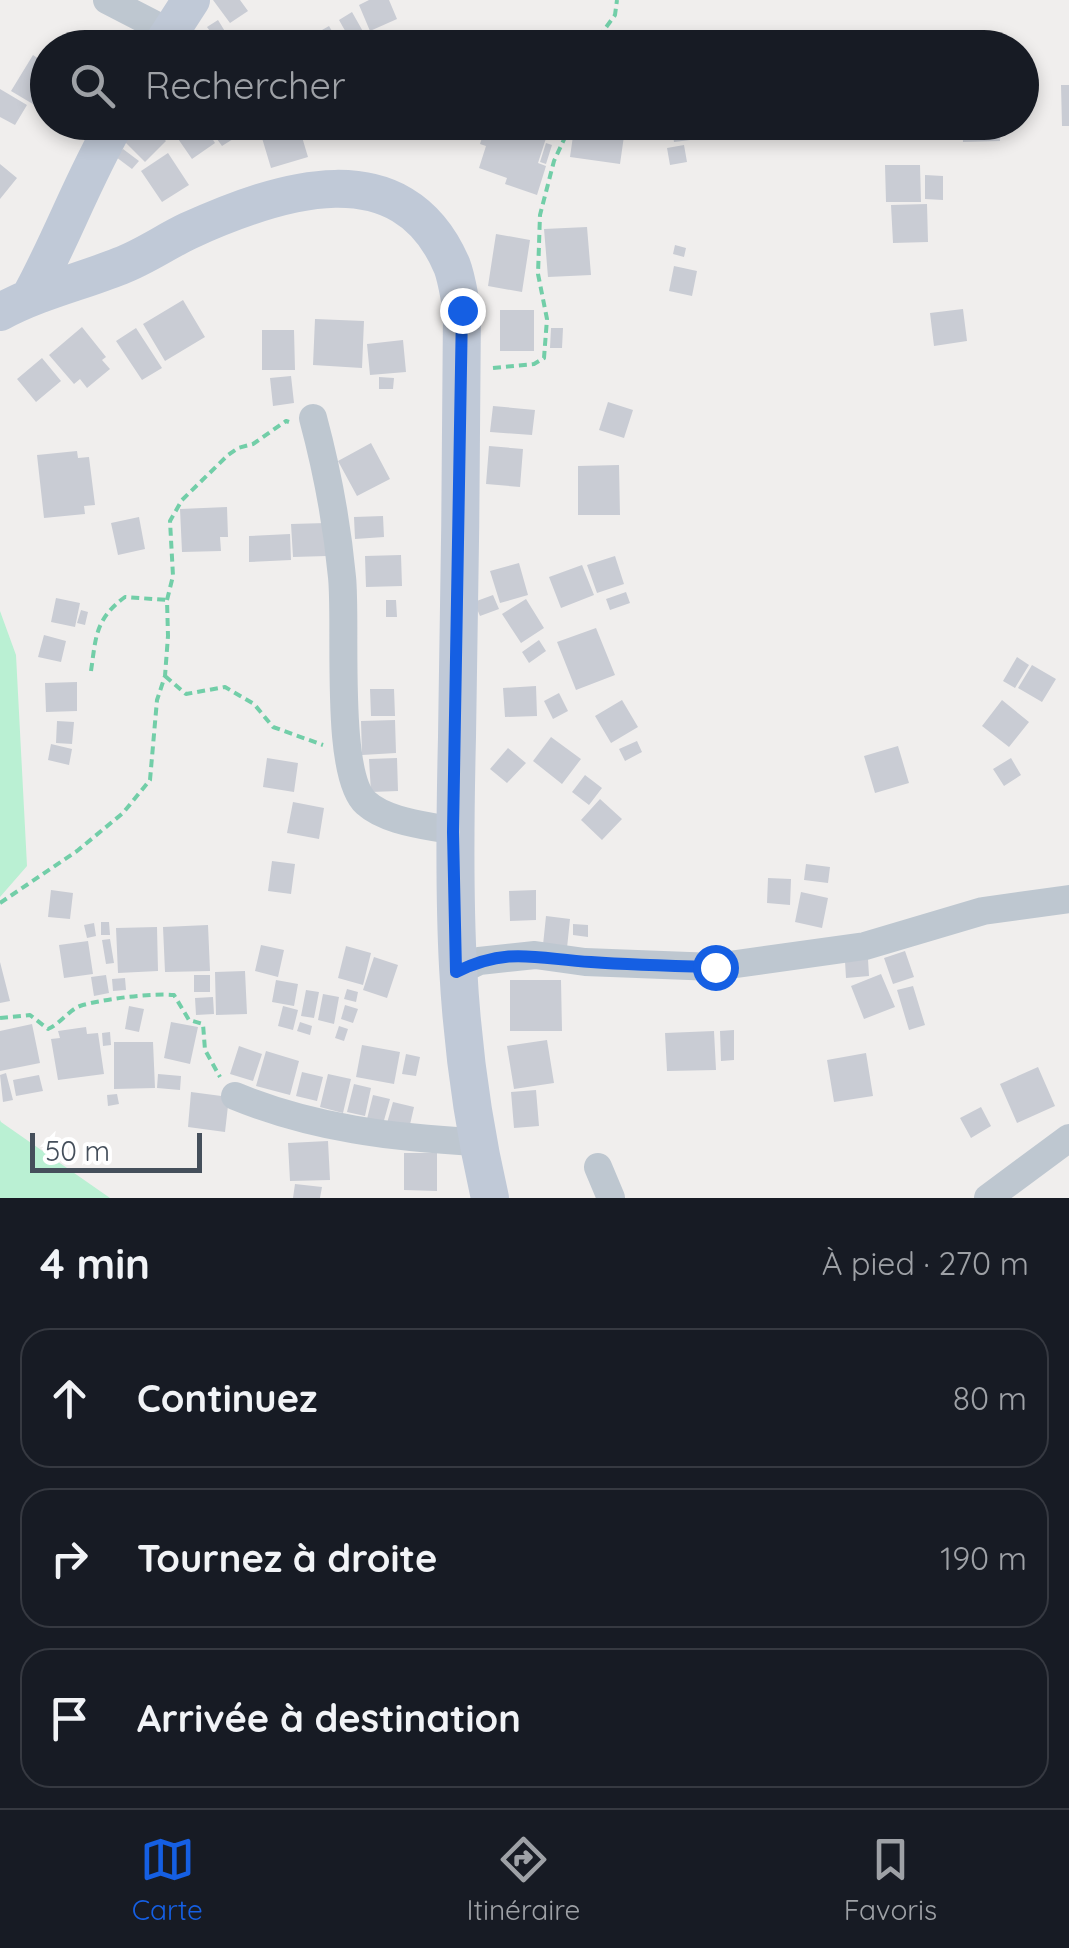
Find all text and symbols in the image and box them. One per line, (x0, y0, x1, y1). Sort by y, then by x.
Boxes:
search box (30, 30, 1039, 140)
icon: search (65, 58, 120, 113)
text: Rechercher (145, 61, 346, 109)
route end (440, 288, 486, 334)
route start (693, 945, 739, 991)
scale bar (30, 1128, 202, 1172)
text: 50 m (45, 1133, 110, 1168)
text: 4 min (40, 1237, 150, 1290)
text: À pied · 270 m (822, 1243, 1029, 1283)
icon: ahead (42, 1371, 97, 1426)
text: Continuez (137, 1374, 317, 1422)
text: 80 m (953, 1378, 1027, 1418)
icon: right (42, 1531, 97, 1586)
text: Tournez à droite (137, 1534, 437, 1582)
text: 190 m (940, 1538, 1027, 1578)
icon: arrive (42, 1691, 97, 1746)
text: Arrivée à destination (137, 1694, 521, 1742)
tab: Carte (132, 1832, 203, 1927)
tab: Itinéraire (466, 1832, 580, 1927)
tab: Favoris (844, 1832, 937, 1927)

